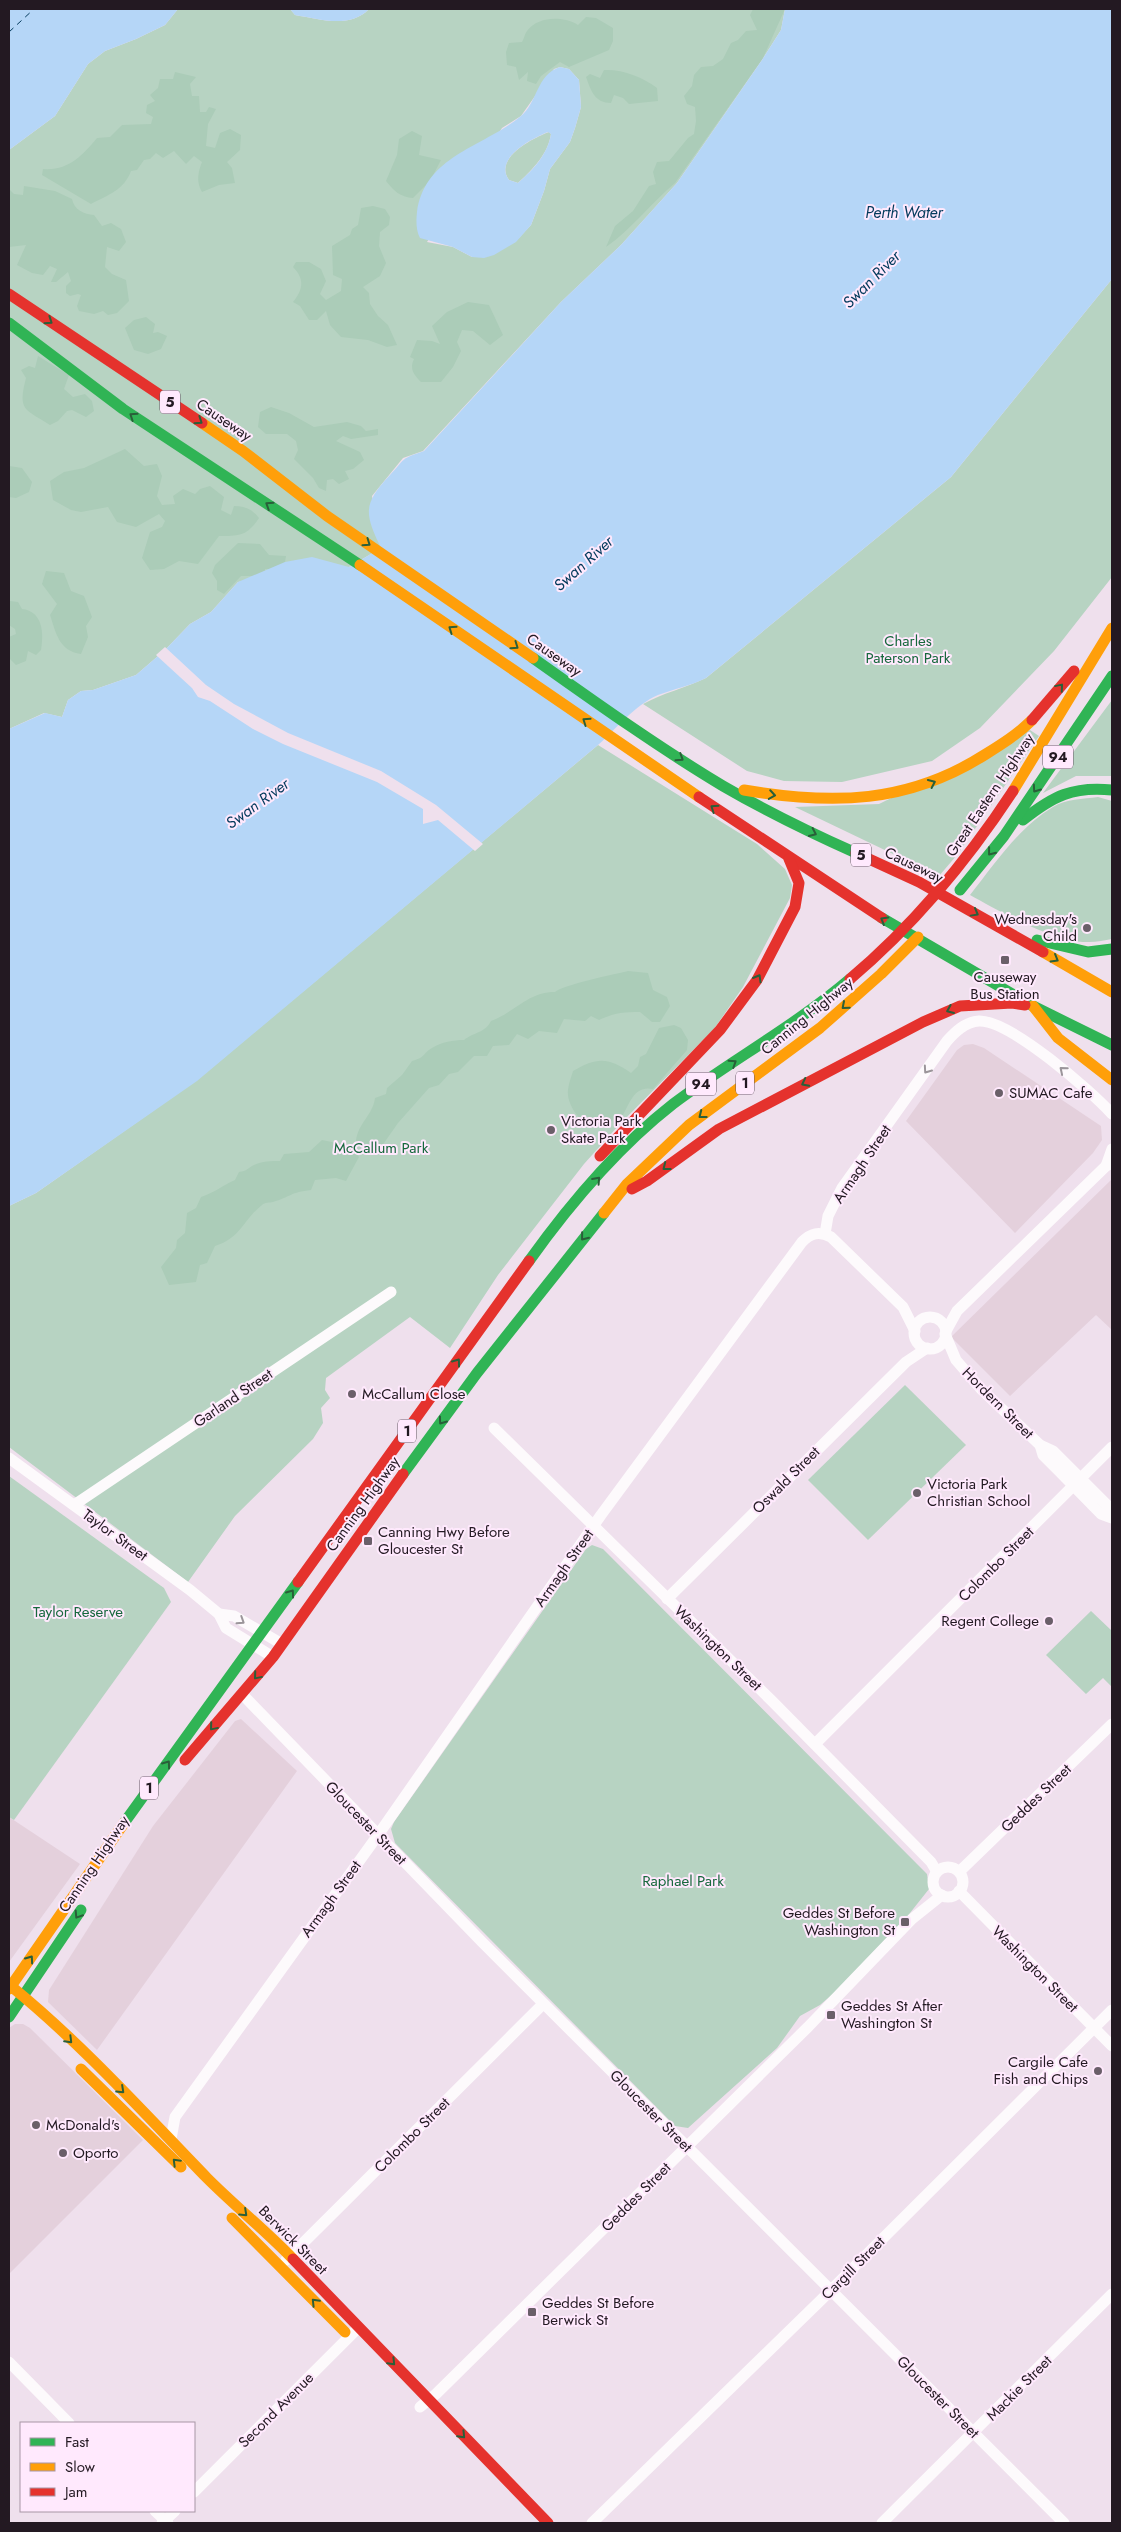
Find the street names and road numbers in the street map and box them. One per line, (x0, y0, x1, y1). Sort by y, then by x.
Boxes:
road number: 5 (160, 391, 180, 414)
street label: Causeway (192, 393, 257, 447)
street label: Causeway (522, 628, 586, 682)
street label: Great Eastern Highway (940, 728, 1040, 861)
road number: 94 (1043, 746, 1073, 769)
street label: Causeway (881, 841, 947, 889)
road number: 5 (851, 844, 871, 866)
street label: Canning Highway (756, 972, 858, 1060)
road number: 94 (686, 1072, 716, 1096)
road number: 1 (736, 1072, 754, 1094)
street label: Armagh Street (828, 1120, 897, 1208)
street label: Hordern Street (957, 1362, 1039, 1444)
street label: Garland Street (189, 1363, 277, 1433)
road number: 1 (398, 1420, 416, 1442)
street label: Oswald Street (747, 1441, 825, 1519)
street label: Canning Highway (321, 1452, 405, 1556)
street label: Taylor Street (78, 1504, 153, 1567)
street label: Colombo Street (953, 1521, 1039, 1607)
street label: Armagh Street (529, 1524, 599, 1611)
street label: Washington Street (669, 1600, 767, 1696)
street label: Geddes Street (996, 1758, 1076, 1837)
road number: 1 (140, 1776, 158, 1800)
street label: Gloucester Street (320, 1776, 412, 1870)
street label: Canning Highway (53, 1811, 135, 1917)
street label: Armagh Street (295, 1856, 367, 1942)
street label: Washington Street (987, 1921, 1084, 2018)
street label: Gloucester Street (605, 2065, 698, 2158)
street label: Colombo Street (369, 2092, 455, 2178)
street label: Geddes Street (596, 2157, 676, 2237)
street label: Berwick Street (253, 2200, 333, 2280)
street label: Cargill Street (816, 2231, 890, 2305)
street label: Mackie Street (981, 2350, 1057, 2426)
street label: Gloucester Street (892, 2351, 985, 2444)
street label: Second Avenue (233, 2367, 319, 2453)

